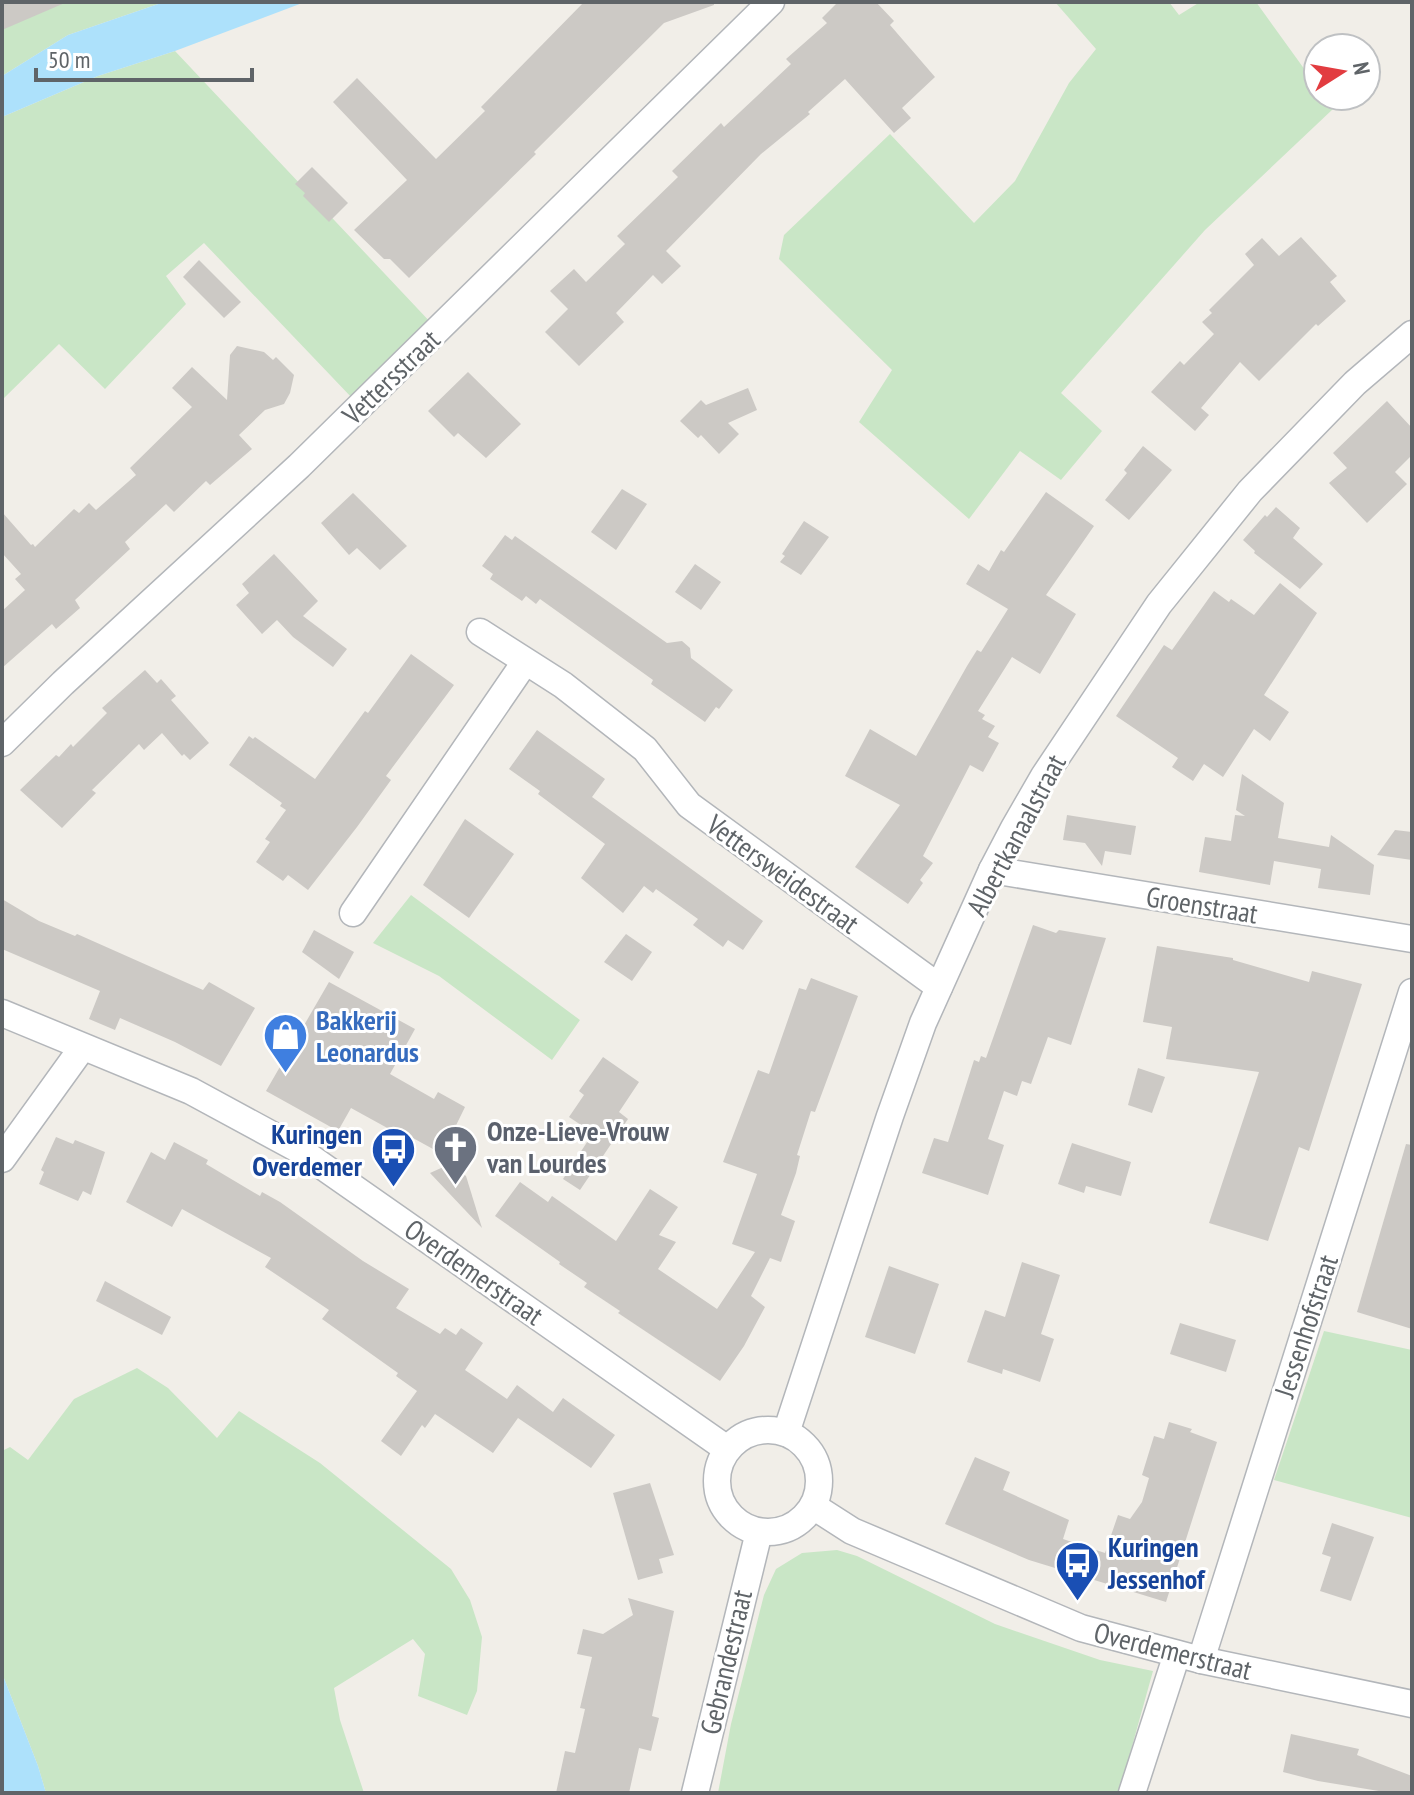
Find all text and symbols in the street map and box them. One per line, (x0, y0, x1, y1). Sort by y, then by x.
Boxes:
scale bar (36, 32, 252, 82)
north arrow (1302, 32, 1382, 112)
text: 50 m (48, 44, 90, 75)
text: N (1347, 60, 1377, 77)
street label: Vettersstraat (333, 321, 448, 433)
street label: Albertkanaalstraat (957, 747, 1074, 922)
street label: Vettersweidestraat (699, 805, 867, 942)
street label: Groenstraat (1144, 877, 1261, 932)
place label: Bakkerij Leonardus (316, 1001, 419, 1070)
shop icon: Bakkerij Leonardus (261, 1012, 309, 1075)
place label: Onze-Lieve-Vrouw van Lourdes (486, 1112, 669, 1181)
place label: Kuringen Overdemer (252, 1115, 363, 1184)
church icon: Onze-Lieve-Vrouw van Lourdes (432, 1123, 480, 1186)
bus stop icon: Kuringen Overdemer (369, 1126, 417, 1189)
street label: Overdemerstraat (398, 1210, 551, 1333)
street label: Jessenhofstraat (1265, 1250, 1346, 1403)
place label: Kuringen Jessenhof (1107, 1528, 1206, 1597)
bus stop icon: Kuringen Jessenhof (1053, 1539, 1101, 1602)
street label: Gebrandestraat (691, 1586, 760, 1738)
street label: Overdemerstraat (1090, 1613, 1256, 1688)

